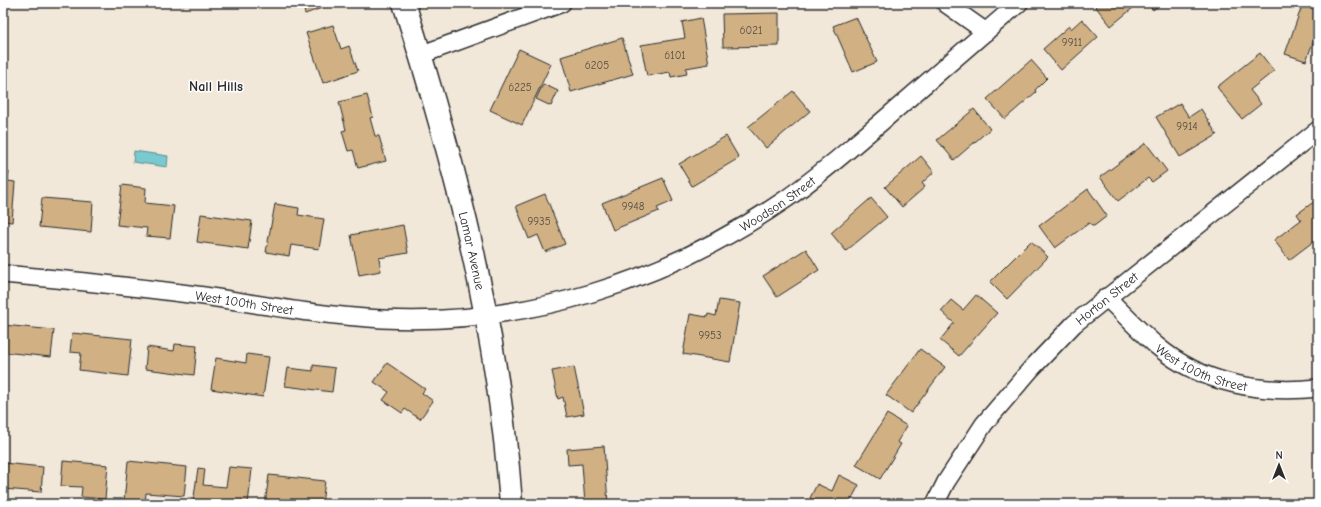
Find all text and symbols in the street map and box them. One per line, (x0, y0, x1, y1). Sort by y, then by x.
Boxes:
house number: 6021 (740, 24, 762, 37)
house number: 9911 (1062, 36, 1082, 49)
house number: 6101 (664, 49, 686, 62)
house number: 6205 (585, 59, 609, 72)
district label: Nall Hills (189, 78, 243, 95)
house number: 6225 (508, 81, 532, 94)
house number: 9914 (1176, 120, 1198, 133)
street label: Woodson Street (737, 172, 819, 234)
house number: 9948 (622, 200, 645, 213)
street label: Lamar Avenue (456, 210, 488, 292)
house number: 9935 (527, 215, 551, 228)
street label: Horton Street (1072, 268, 1142, 328)
street label: West 100th Street (194, 287, 296, 317)
house number: 9953 (698, 329, 722, 342)
street label: West 100th Street (1153, 341, 1250, 394)
north arrow (1259, 445, 1299, 485)
text: N (1275, 449, 1283, 462)

